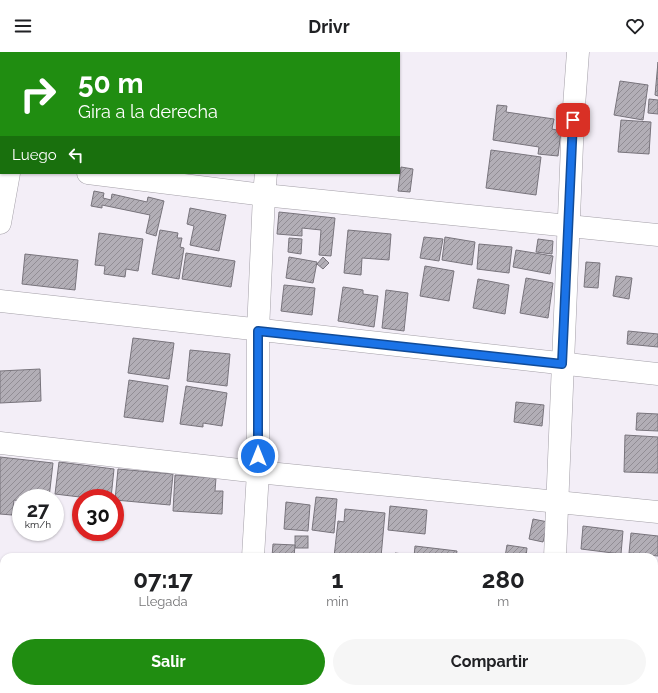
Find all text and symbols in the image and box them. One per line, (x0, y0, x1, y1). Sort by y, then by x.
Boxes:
icon: menu (12, 15, 34, 37)
icon: heart (624, 15, 646, 37)
text: Drivr (308, 16, 350, 37)
text: 50 m (78, 67, 144, 100)
icon: right (12, 68, 64, 120)
text: Gira a la derecha (78, 101, 218, 122)
pin (556, 103, 590, 137)
icon: arrive (562, 109, 584, 131)
icon: left (65, 144, 87, 166)
text: Luego (12, 146, 57, 164)
position arrow (237, 435, 279, 477)
speed limit sign: 30 (72, 489, 124, 541)
text: 27 (27, 498, 49, 522)
text: km/h (25, 519, 51, 530)
text: 07:17 (133, 565, 193, 594)
text: 1 (331, 565, 343, 594)
text: 280 (482, 565, 525, 594)
text: Llegada (139, 594, 188, 609)
text: min (326, 594, 349, 609)
text: m (497, 594, 509, 609)
button: Salir (12, 639, 325, 685)
button: Compartir (333, 639, 646, 685)

